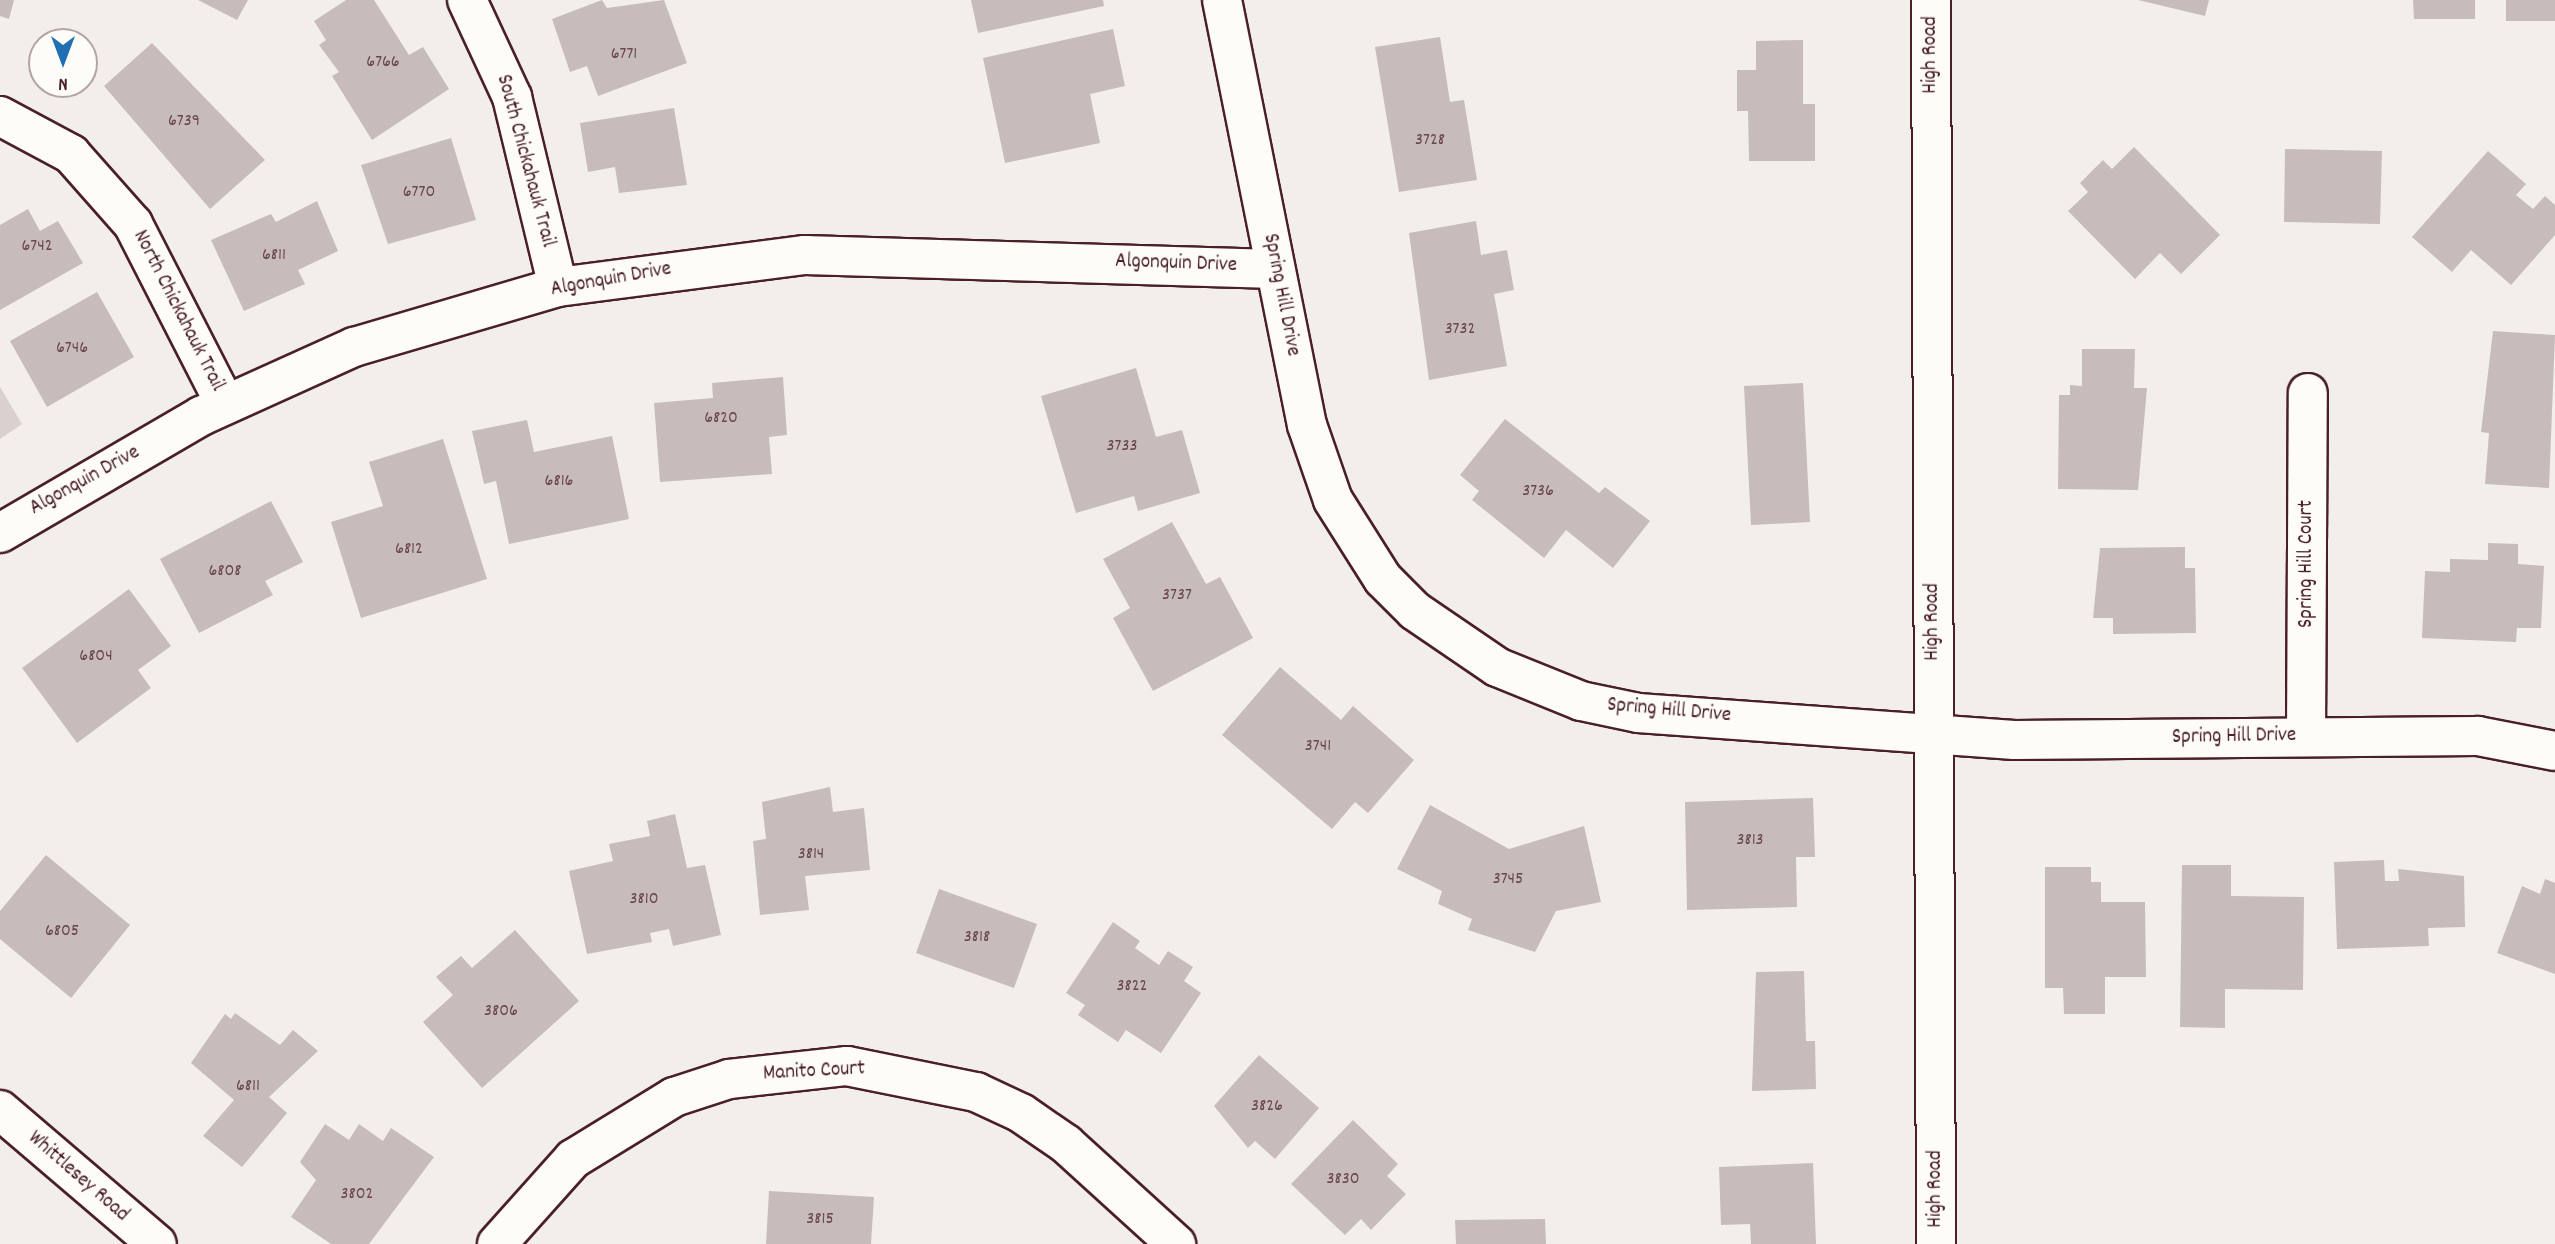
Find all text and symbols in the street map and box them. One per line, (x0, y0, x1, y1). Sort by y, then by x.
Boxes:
street label: High Road (1918, 16, 1944, 94)
north arrow (28, 28, 98, 98)
house number: 6771 (611, 44, 637, 66)
house number: 6766 (366, 52, 400, 74)
text: N (58, 69, 68, 96)
street label: South Chickahauk Trail (490, 72, 560, 250)
house number: 6739 (168, 111, 200, 133)
house number: 3728 (1415, 130, 1445, 152)
house number: 6770 (403, 182, 435, 204)
street label: North Chickahauk Trail (127, 226, 229, 396)
street label: Spring Hill Drive (1257, 232, 1305, 358)
house number: 6742 (21, 236, 53, 258)
house number: 6811 (262, 245, 286, 267)
street label: Algonquin Drive (1115, 249, 1237, 279)
street label: Algonquin Drive (549, 257, 673, 303)
house number: 3732 (1445, 319, 1475, 341)
house number: 6746 (56, 338, 88, 360)
house number: 6820 (704, 408, 738, 430)
house number: 3733 (1107, 436, 1137, 458)
street label: Algonquin Drive (26, 440, 144, 522)
house number: 6816 (545, 471, 573, 493)
house number: 3736 (1522, 481, 1554, 503)
street label: Spring Hill Court (2294, 500, 2320, 628)
house number: 6812 (395, 539, 423, 561)
house number: 6808 (208, 561, 242, 583)
street label: High Road (1920, 583, 1946, 661)
house number: 3737 (1162, 585, 1192, 607)
house number: 6804 (79, 646, 113, 668)
street label: Spring Hill Drive (1606, 693, 1732, 729)
street label: Spring Hill Drive (2172, 723, 2296, 751)
house number: 3741 (1305, 736, 1331, 758)
house number: 3813 (1736, 830, 1764, 852)
house number: 3814 (798, 844, 824, 866)
house number: 3745 (1493, 869, 1523, 891)
house number: 3810 (630, 889, 658, 911)
house number: 6805 (45, 921, 79, 943)
house number: 3818 (964, 927, 990, 949)
house number: 3822 (1117, 976, 1147, 998)
house number: 3806 (484, 1001, 518, 1023)
street label: Manito Court (762, 1057, 866, 1087)
house number: 6811 (236, 1076, 260, 1098)
house number: 3826 (1251, 1096, 1283, 1118)
street label: Whittlesey Road (22, 1126, 134, 1228)
street label: High Road (1923, 1150, 1949, 1228)
house number: 3830 (1326, 1169, 1360, 1191)
house number: 3802 (341, 1184, 373, 1206)
house number: 3815 (806, 1209, 834, 1231)

